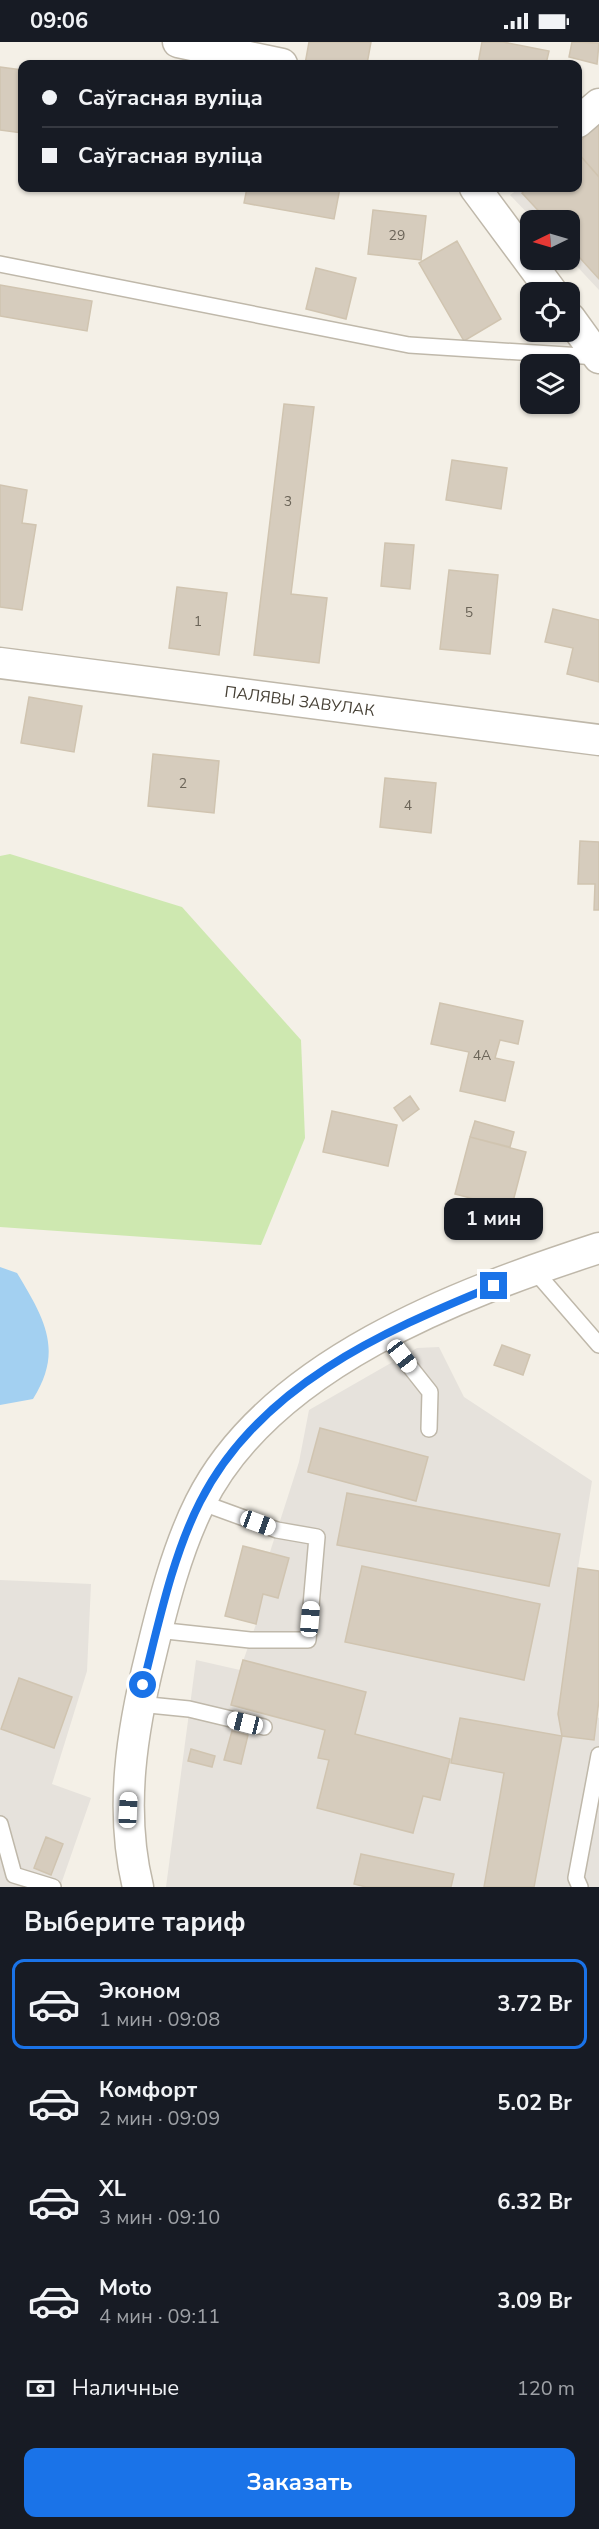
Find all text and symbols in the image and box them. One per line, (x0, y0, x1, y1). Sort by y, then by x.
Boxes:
text: 09:06 (30, 6, 88, 36)
text: Саўгасная вуліца (78, 83, 263, 113)
text: Саўгасная вуліца (78, 141, 263, 171)
north arrow (520, 210, 580, 270)
map controls (520, 210, 580, 414)
house number: 29 (389, 226, 405, 245)
button: locate (520, 282, 580, 342)
button: layers (520, 354, 580, 414)
house number: 3 (284, 492, 292, 511)
house number: 5 (465, 603, 473, 622)
house number: 1 (194, 612, 202, 631)
street label: ПАЛЯВЫ ЗАВУЛАК (223, 681, 377, 722)
house number: 2 (179, 774, 187, 793)
house number: 4 (404, 796, 412, 815)
house number: 4А (473, 1046, 491, 1065)
callout: 1 мин (444, 1199, 544, 1241)
text: 1 мин (466, 1205, 521, 1232)
route end (480, 1272, 507, 1299)
car (384, 1336, 420, 1376)
car (238, 1508, 278, 1538)
car (299, 1600, 321, 1638)
route start (129, 1671, 156, 1698)
car (225, 1710, 265, 1736)
car (118, 1792, 138, 1828)
text: Выберите тариф (24, 1904, 246, 1941)
text: Эконом (99, 1976, 181, 2006)
icon: car (27, 1977, 81, 2031)
text: 3.72 Br (497, 1989, 572, 2019)
text: 1 мин · 09:08 (99, 2006, 220, 2033)
text: Комфорт (99, 2075, 197, 2105)
icon: car (27, 2076, 81, 2130)
text: 5.02 Br (497, 2088, 572, 2118)
text: 2 мин · 09:09 (99, 2105, 220, 2132)
text: XL (99, 2174, 126, 2204)
icon: car (27, 2175, 81, 2229)
text: 6.32 Br (497, 2187, 572, 2217)
text: 3 мин · 09:10 (99, 2204, 220, 2231)
text: Moto (99, 2273, 152, 2303)
icon: car (27, 2274, 81, 2328)
text: 3.09 Br (497, 2286, 572, 2316)
text: 4 мин · 09:11 (99, 2303, 220, 2330)
icon: cash (24, 2372, 57, 2405)
text: Наличные (72, 2373, 179, 2403)
text: 120 m (517, 2375, 575, 2402)
button: Заказать (24, 2448, 575, 2517)

